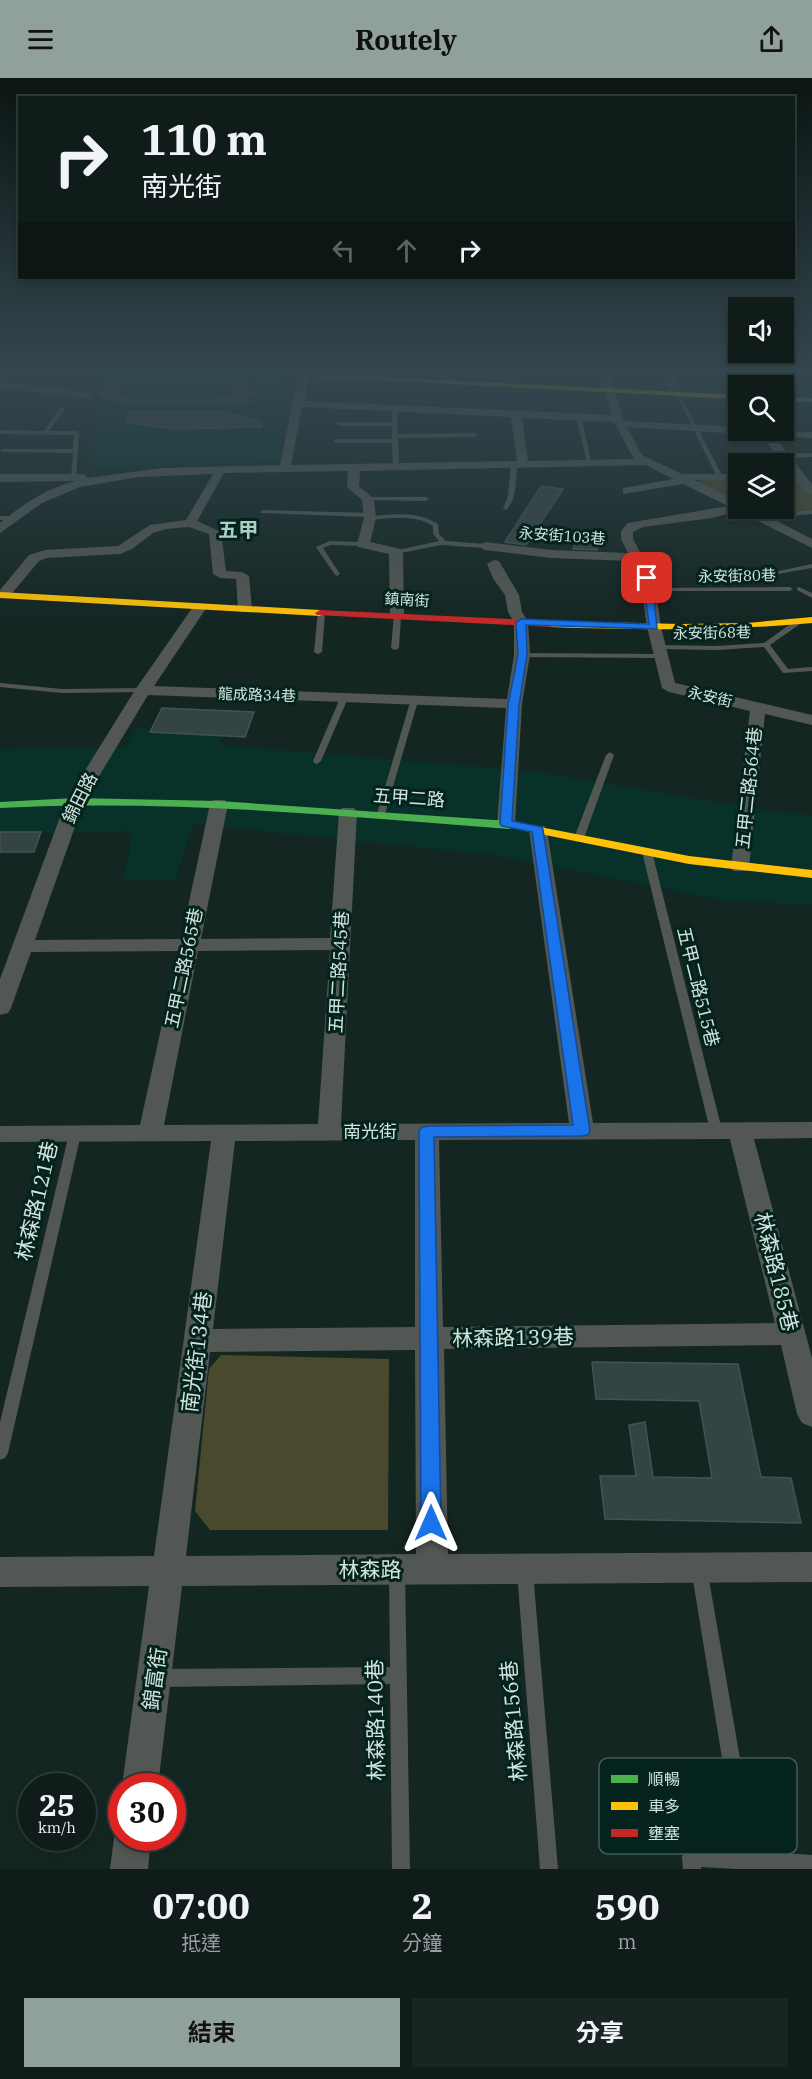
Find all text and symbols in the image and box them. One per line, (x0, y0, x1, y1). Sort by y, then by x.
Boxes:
text: Routely (355, 22, 457, 57)
icon: menu (24, 23, 57, 56)
icon: share (755, 23, 788, 56)
text: 110 m (141, 112, 267, 167)
icon: right (42, 120, 120, 198)
text: 南光街 (141, 168, 222, 203)
icon: left (327, 234, 360, 267)
icon: ahead (390, 234, 423, 267)
icon: right (453, 234, 486, 267)
map controls (728, 297, 794, 519)
button: sound (728, 297, 794, 363)
button: search (728, 375, 794, 441)
button: layers (728, 453, 794, 519)
district label: 五甲 (218, 516, 258, 543)
street label: 永安街103巷 (518, 523, 606, 548)
pin (621, 552, 672, 603)
icon: arrive (630, 561, 663, 594)
street label: 永安街80巷 (698, 565, 776, 586)
street label: 鎮南街 (384, 589, 430, 610)
street label: 永安街68巷 (673, 622, 751, 643)
street label: 永安街 (686, 682, 734, 711)
street label: 龍成路34巷 (218, 684, 296, 705)
street label: 五甲二路564巷 (731, 726, 766, 850)
street label: 錦田路 (57, 768, 102, 827)
street label: 五甲二路 (372, 784, 446, 811)
street label: 五甲二路565巷 (160, 906, 207, 1030)
street label: 五甲二路545巷 (324, 910, 353, 1034)
street label: 五甲二路515巷 (673, 925, 724, 1049)
street label: 南光街 (343, 1120, 397, 1143)
street label: 林森路121巷 (9, 1138, 63, 1263)
street label: 林森路185巷 (749, 1209, 805, 1334)
street label: 南光街134巷 (175, 1290, 217, 1414)
street label: 林森路139巷 (452, 1322, 574, 1352)
position arrow (399, 1491, 463, 1555)
street label: 林森路 (339, 1555, 402, 1583)
street label: 錦富街 (136, 1646, 172, 1712)
street label: 林森路140巷 (360, 1659, 390, 1781)
street label: 林森路156巷 (494, 1659, 532, 1783)
legend (599, 1758, 797, 1854)
text: 順暢 (648, 1769, 680, 1789)
speed limit sign: 30 (108, 1773, 186, 1851)
text: 25 (39, 1785, 75, 1824)
text: 車多 (648, 1796, 680, 1816)
text: km/h (38, 1818, 76, 1837)
text: 壅塞 (648, 1823, 680, 1843)
text: 07:00 (152, 1882, 250, 1929)
text: 2 (411, 1882, 433, 1929)
text: 590 (595, 1883, 660, 1930)
text: m (618, 1928, 637, 1955)
text: 抵達 (181, 1929, 221, 1956)
text: 分鐘 (402, 1929, 442, 1956)
button: 結束 (24, 1998, 400, 2067)
button: 分享 (412, 1998, 788, 2067)

